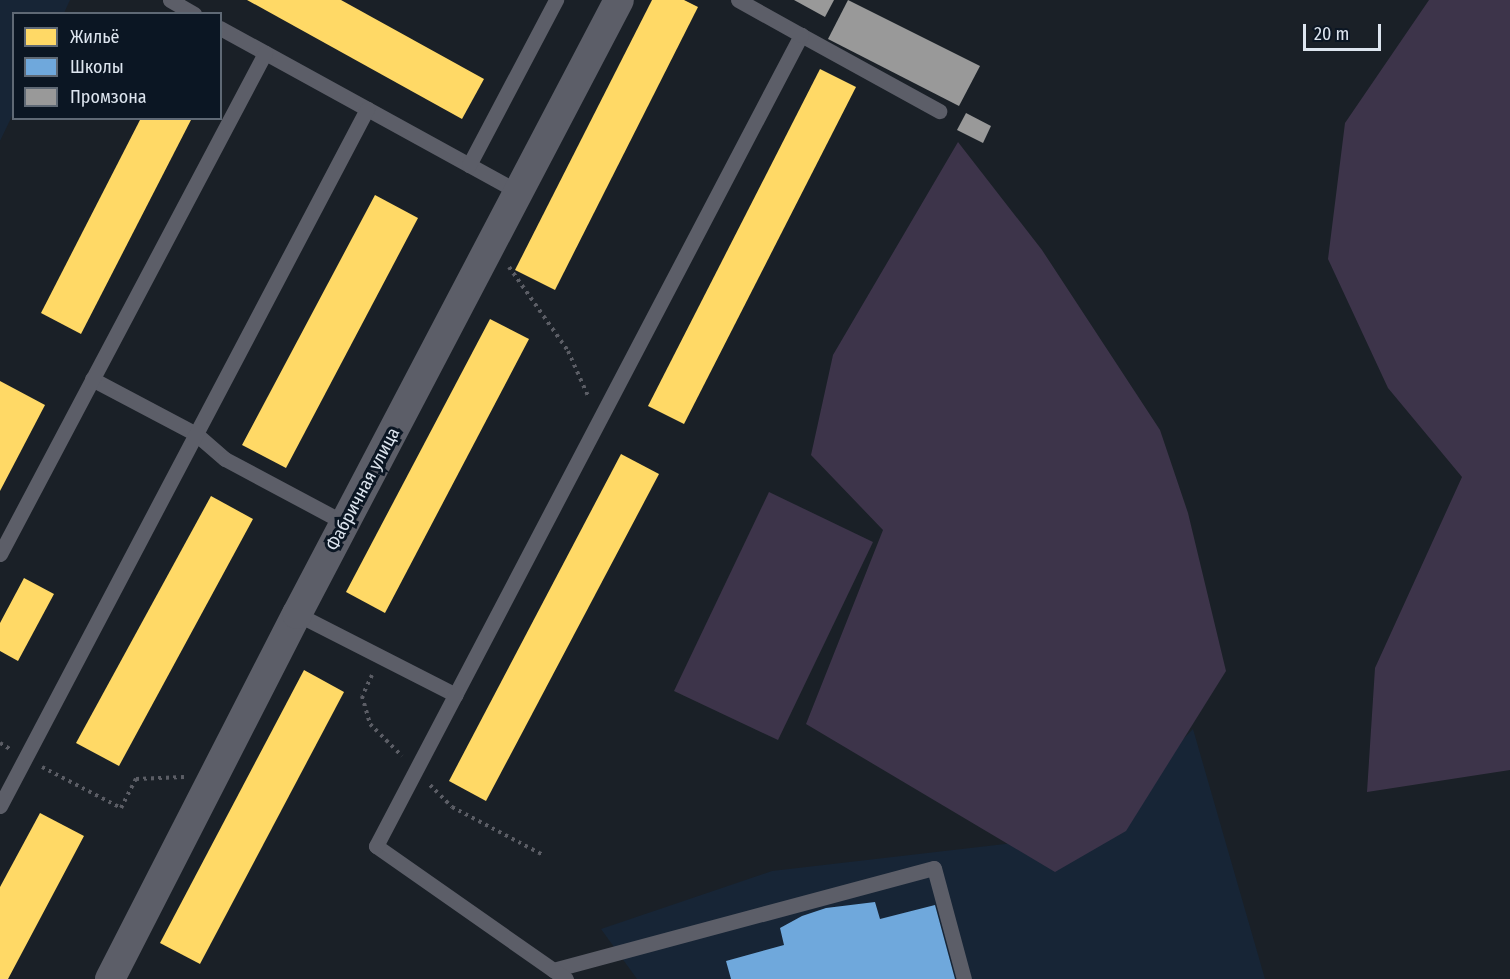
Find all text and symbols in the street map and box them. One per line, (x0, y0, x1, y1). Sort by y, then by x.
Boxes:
legend (12, 12, 222, 120)
scale bar (1306, 12, 1384, 50)
text: 20 m (1314, 23, 1349, 45)
text: Жильё (70, 26, 120, 48)
text: Школы (70, 56, 124, 78)
text: Промзона (70, 86, 147, 108)
street label: Фабричная улица (322, 424, 404, 554)

